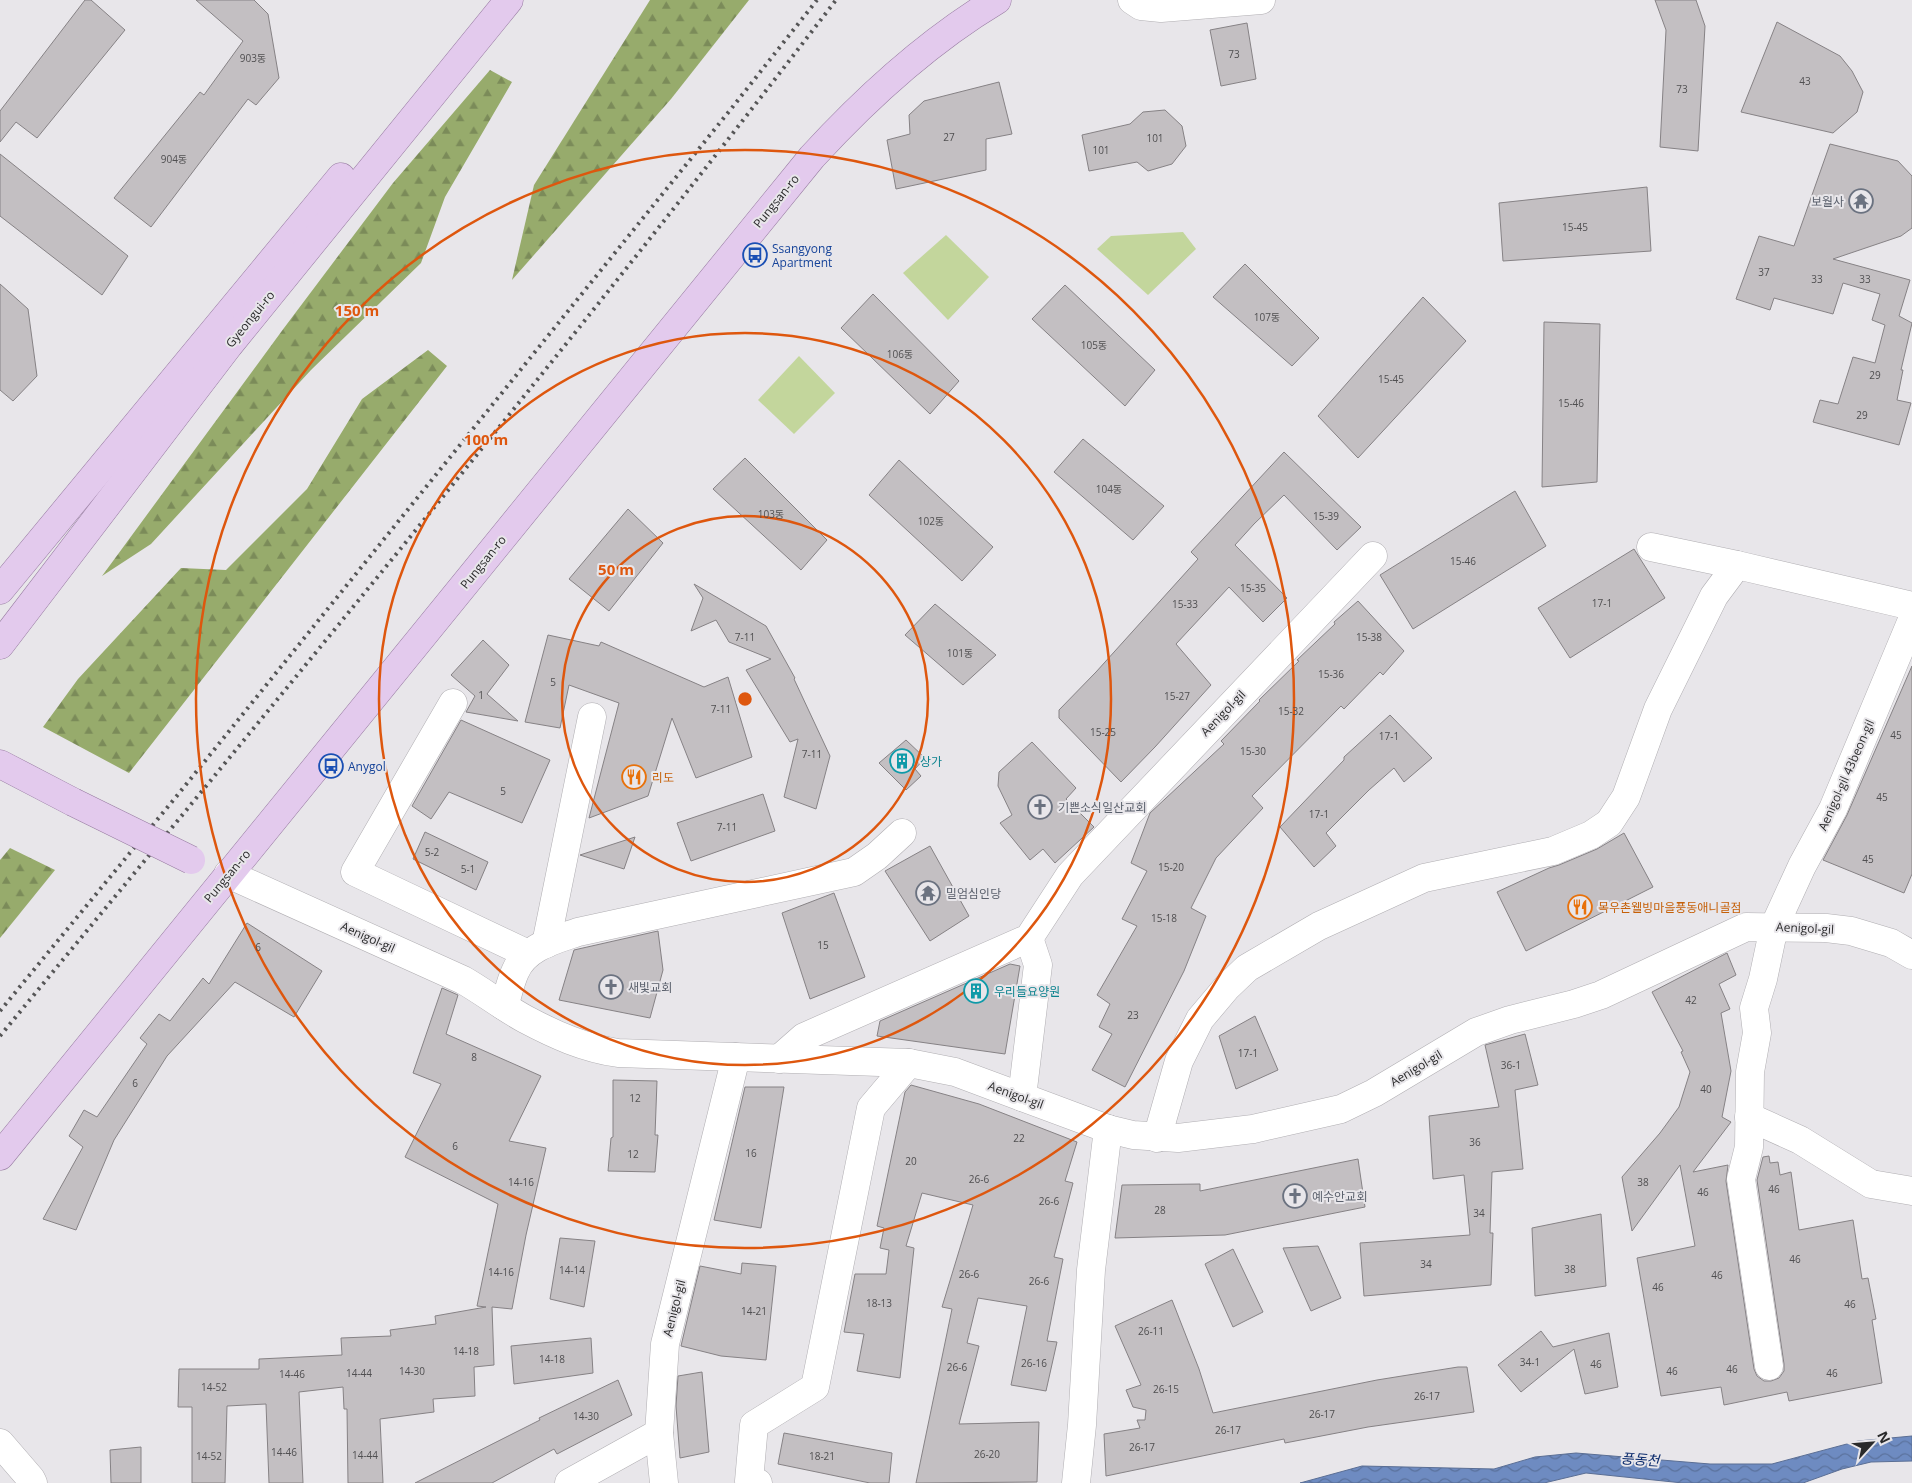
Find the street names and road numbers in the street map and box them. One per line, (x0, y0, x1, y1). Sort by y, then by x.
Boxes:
street label: Pungsan-ro (749, 171, 803, 231)
street label: Gyeongui-ro (222, 287, 278, 351)
street label: Pungsan-ro (456, 532, 510, 592)
street label: Aenigol-gil (1197, 686, 1249, 740)
street label: Aenigol-gil 43beon-gil (1814, 717, 1878, 833)
street label: Pungsan-ro (200, 846, 254, 906)
street label: Aenigol-gil (338, 917, 398, 957)
street label: Aenigol-gil (1776, 918, 1834, 938)
street label: Aenigol-gil (1387, 1046, 1445, 1090)
street label: Aenigol-gil (986, 1077, 1046, 1113)
street label: Aenigol-gil (659, 1278, 689, 1338)

